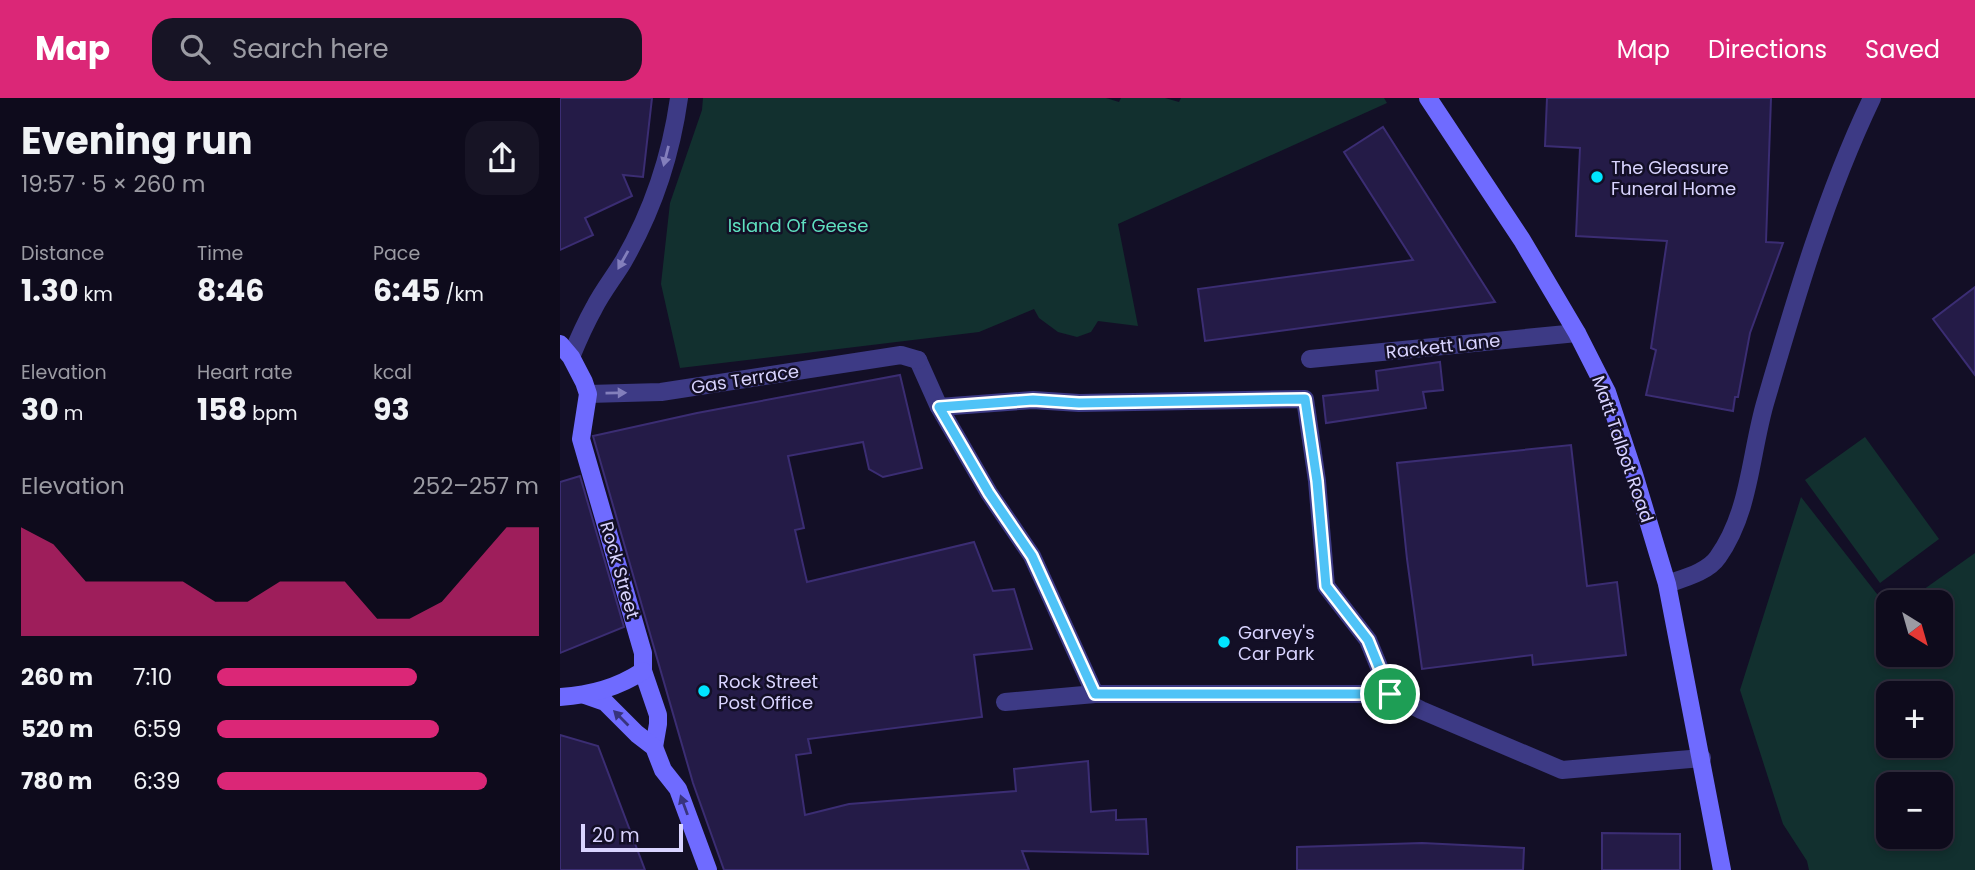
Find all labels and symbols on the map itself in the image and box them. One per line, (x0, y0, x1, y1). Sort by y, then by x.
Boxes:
one-way arrow (660, 145, 671, 167)
place label: The Gleasure Funeral Home (1611, 155, 1736, 201)
marker: The Gleasure Funeral Home (1589, 169, 1605, 185)
park label: Island Of Geese (728, 213, 868, 238)
one-way arrow (617, 251, 629, 270)
street label: Rackett Lane (1385, 328, 1501, 364)
street label: Gas Terrace (689, 358, 801, 400)
street label: Matt Talbot Road (1586, 372, 1660, 526)
one-way arrow (605, 388, 627, 399)
street label: Rock Street (594, 518, 646, 622)
north arrow (1876, 590, 1953, 667)
place label: Garvey's Car Park (1238, 620, 1315, 666)
marker: Garvey's Car Park (1216, 634, 1232, 650)
pin (1360, 664, 1420, 724)
place label: Rock Street Post Office (718, 669, 818, 715)
marker: Rock Street Post Office (696, 683, 712, 699)
one-way arrow (613, 711, 630, 727)
one-way arrow (678, 794, 689, 815)
scale bar (581, 821, 682, 853)

